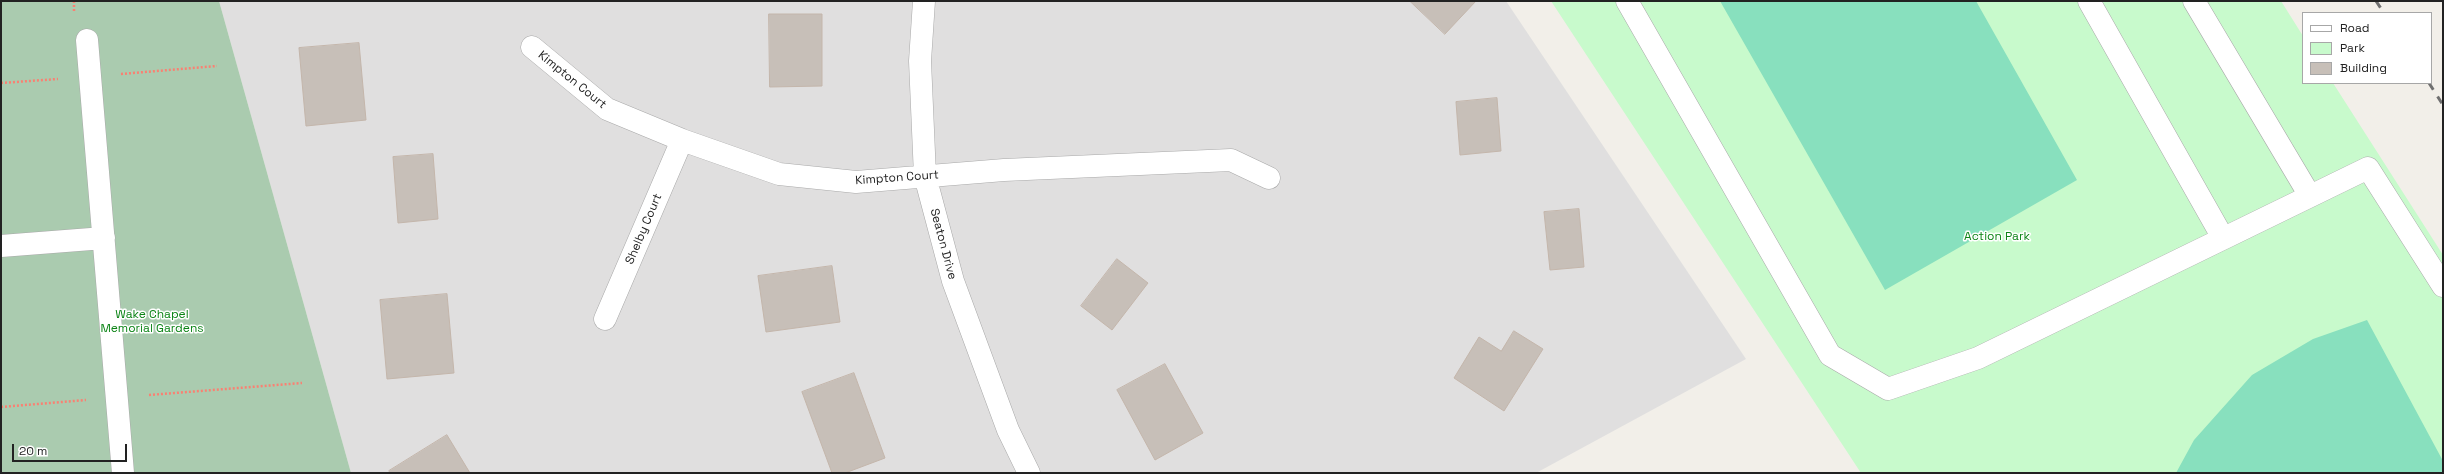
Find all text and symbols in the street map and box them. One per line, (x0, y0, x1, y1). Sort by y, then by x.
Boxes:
legend (2302, 12, 2432, 84)
text: Road (2340, 20, 2369, 36)
text: Park (2340, 40, 2365, 56)
street label: Kimpton Court (535, 48, 609, 112)
text: Building (2340, 60, 2387, 76)
street label: Kimpton Court (855, 168, 939, 188)
street label: Shelby Court (623, 191, 665, 267)
street label: Seaton Drive (927, 207, 959, 281)
park label: Action Park (1964, 230, 2030, 244)
park label: Wake Chapel Memorial Gardens (100, 308, 204, 336)
scale bar (14, 436, 129, 462)
text: 20 m (19, 443, 47, 459)

